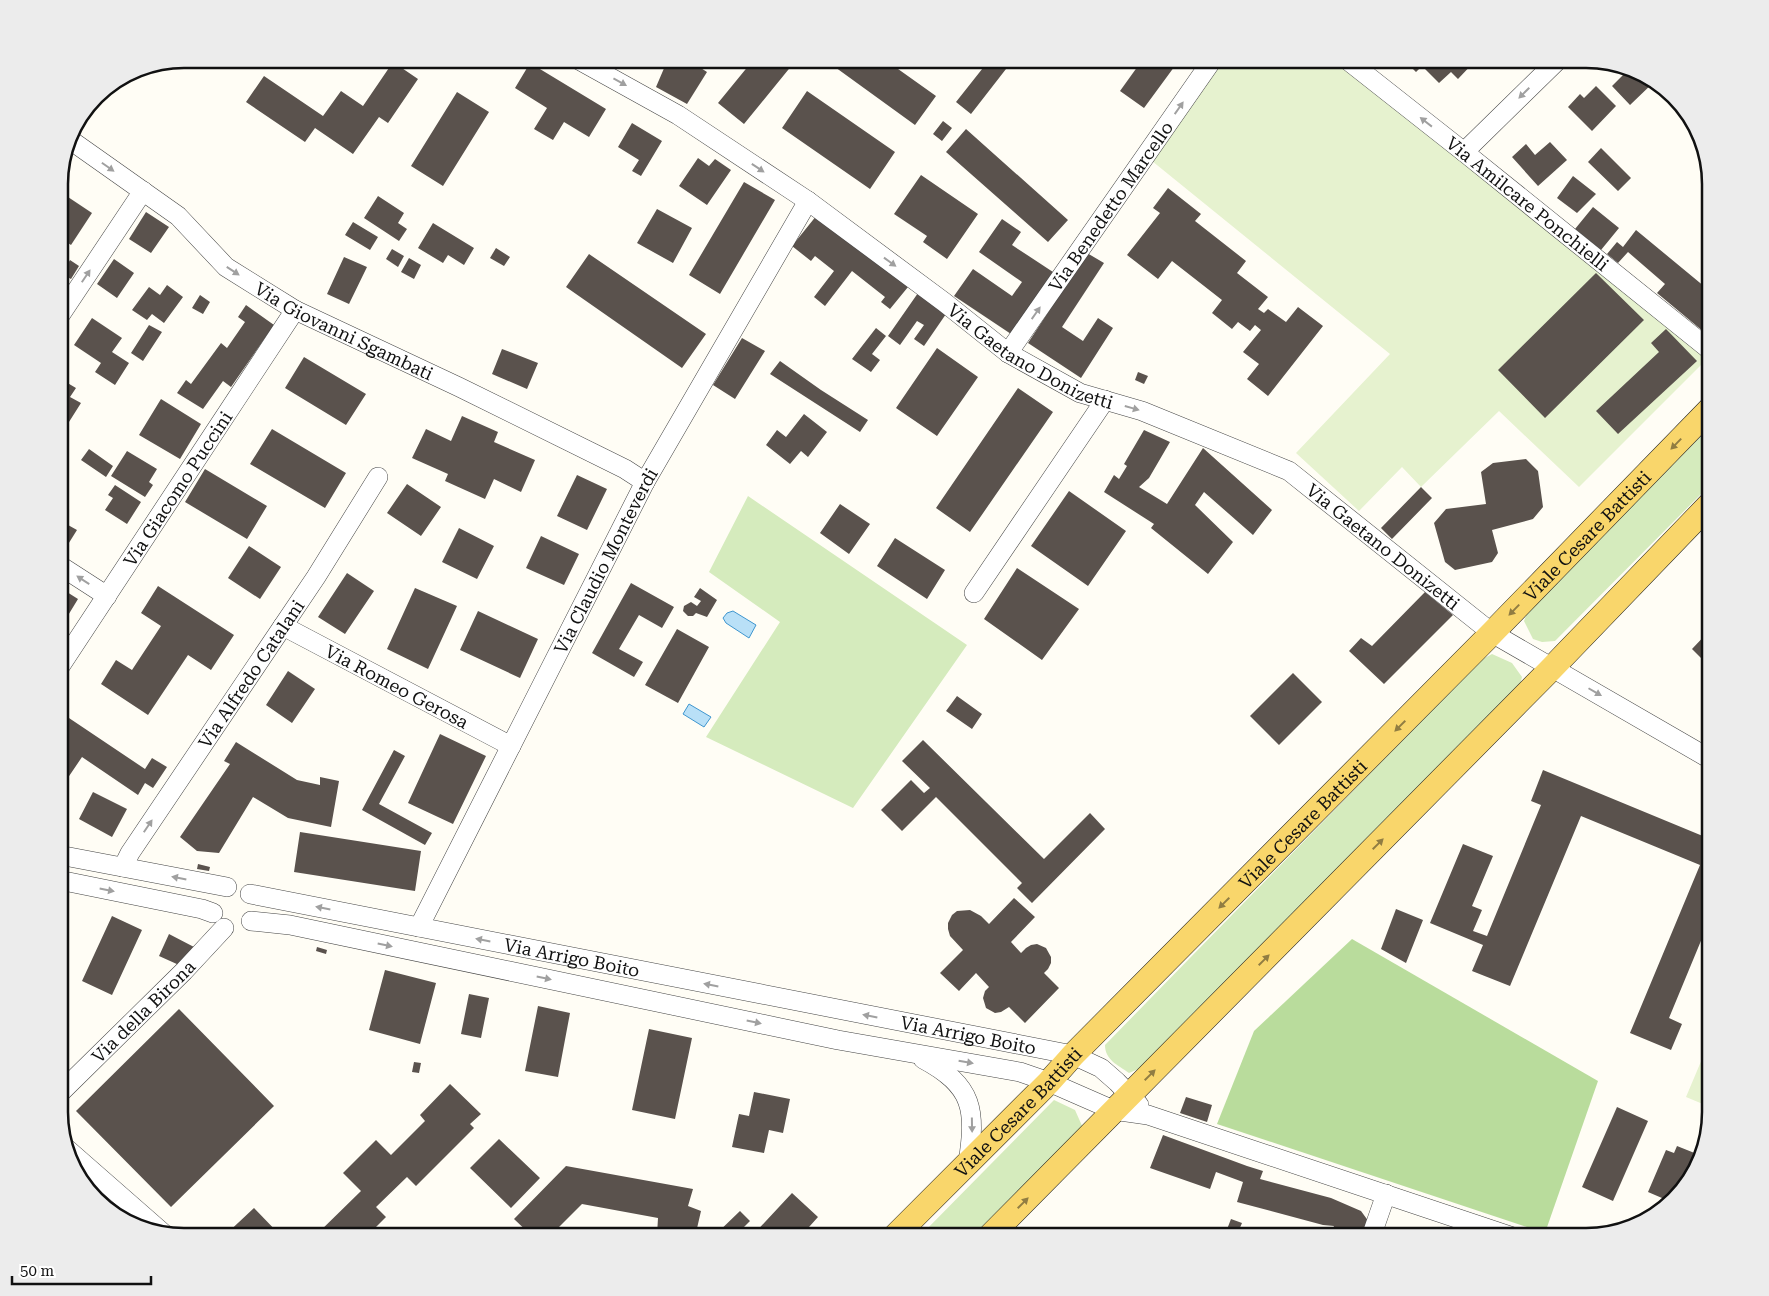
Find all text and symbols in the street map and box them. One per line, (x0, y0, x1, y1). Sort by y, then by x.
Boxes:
one-way arrow (613, 78, 626, 87)
one-way arrow (1518, 87, 1530, 99)
one-way arrow (1174, 101, 1184, 114)
one-way arrow (1420, 116, 1433, 127)
street label: Via Benedetto Marcello (1044, 117, 1177, 295)
street label: Via Amilcare Ponchielli (1442, 132, 1613, 275)
one-way arrow (102, 162, 115, 172)
one-way arrow (751, 163, 764, 173)
one-way arrow (883, 257, 897, 267)
one-way arrow (226, 266, 239, 275)
one-way arrow (81, 269, 91, 283)
street label: Via Giovanni Sgambati (251, 277, 437, 384)
street label: Via Gaetano Donizetti (944, 299, 1116, 413)
one-way arrow (1031, 306, 1041, 320)
one-way arrow (1124, 404, 1139, 412)
street label: Via Giacomo Puccini (119, 407, 236, 570)
one-way arrow (1670, 438, 1682, 450)
street label: Via Claudio Monteverdi (549, 464, 662, 657)
street label: Viale Cesare Battisti (1519, 466, 1655, 605)
street label: Via Gaetano Donizetti (1302, 479, 1464, 614)
one-way arrow (76, 575, 90, 585)
street label: Via Alfredo Catalani (194, 595, 308, 752)
one-way arrow (1508, 604, 1520, 616)
street label: Via Romeo Gerosa (322, 640, 473, 732)
one-way arrow (1589, 687, 1602, 696)
one-way arrow (1394, 720, 1406, 732)
street label: Viale Cesare Battisti (1234, 755, 1371, 893)
one-way arrow (143, 819, 153, 833)
one-way arrow (1372, 838, 1384, 850)
one-way arrow (172, 874, 187, 882)
one-way arrow (99, 886, 115, 894)
one-way arrow (1218, 897, 1230, 909)
one-way arrow (316, 904, 331, 912)
street label: Via Arrigo Boito (502, 933, 642, 981)
one-way arrow (474, 935, 490, 943)
one-way arrow (377, 941, 392, 949)
one-way arrow (1258, 954, 1270, 966)
street label: Via della Birona (87, 956, 199, 1067)
one-way arrow (536, 974, 552, 982)
one-way arrow (702, 980, 718, 988)
street label: Via Arrigo Boito (899, 1011, 1038, 1058)
one-way arrow (862, 1012, 878, 1020)
one-way arrow (747, 1019, 763, 1027)
street label: Viale Cesare Battisti (950, 1042, 1086, 1181)
one-way arrow (958, 1059, 974, 1067)
one-way arrow (1144, 1069, 1156, 1081)
one-way arrow (968, 1117, 976, 1133)
one-way arrow (1017, 1197, 1029, 1209)
scale bar (12, 1254, 151, 1286)
text: 50 m (20, 1262, 55, 1280)

